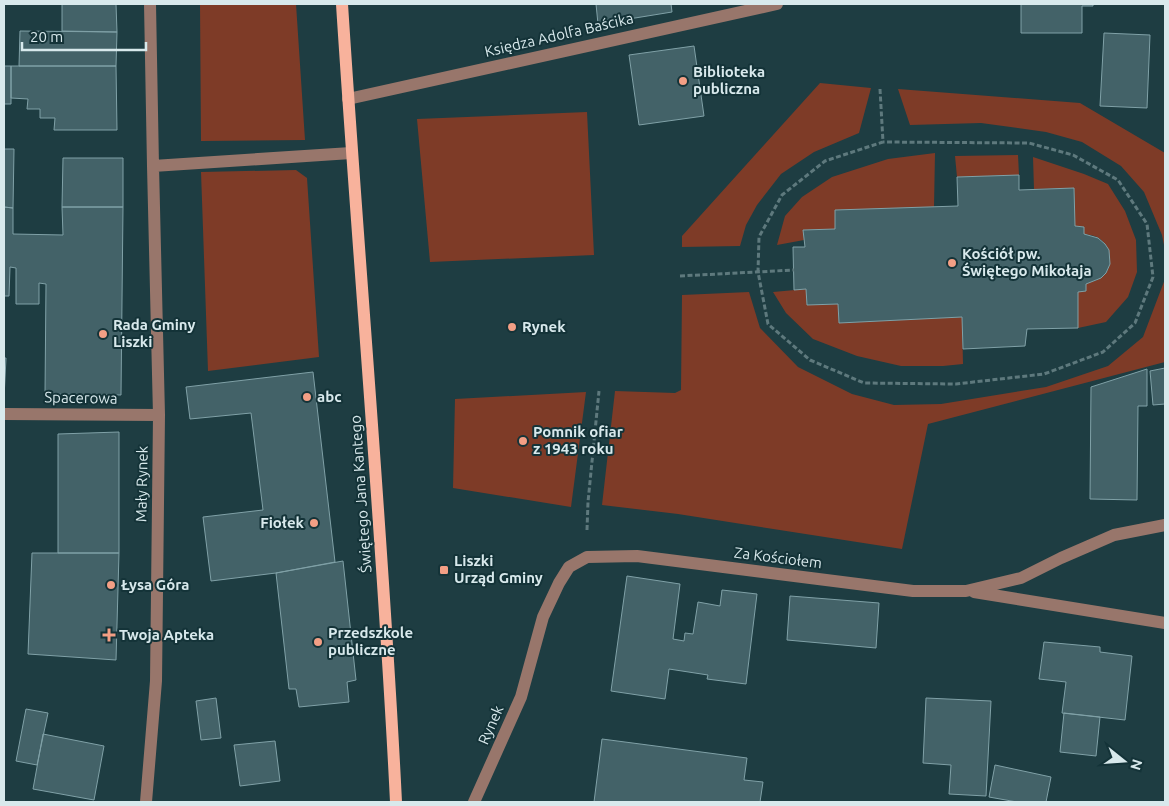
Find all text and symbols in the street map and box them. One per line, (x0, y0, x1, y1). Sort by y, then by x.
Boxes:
street label: Księdza Adolfa Baścika (483, 9, 635, 60)
scale bar (22, 20, 146, 52)
text: 20 m (30, 28, 63, 45)
place label: Biblioteka publiczna (693, 63, 765, 97)
marker: Biblioteka publiczna (677, 75, 689, 87)
place label: Kościół pw. Świętego Mikołaja (962, 245, 1092, 280)
marker: Kościół pw. Świętego Mikołaja (946, 257, 958, 269)
place label: Rada Gminy Liszki (113, 316, 195, 350)
place label: Rynek (522, 318, 566, 335)
marker: Rynek (506, 321, 518, 333)
marker: Rada Gminy Liszki (97, 328, 109, 340)
street label: Spacerowa (44, 388, 118, 407)
place label: abc (317, 388, 342, 405)
marker: abc (301, 391, 313, 403)
street label: Świętego Jana Kantego (347, 415, 374, 574)
place label: Pomnik ofiar z 1943 roku (533, 423, 624, 457)
marker: Pomnik ofiar z 1943 roku (517, 435, 529, 447)
street label: Mały Rynek (132, 445, 151, 522)
place label: Fiołek (260, 514, 305, 531)
marker: Fiołek (308, 517, 320, 529)
street label: Za Kościołem (733, 544, 823, 571)
place label: Liszki Urząd Gminy (454, 552, 543, 587)
marker: Liszki Urząd Gminy (438, 564, 450, 576)
place label: Łysa Góra (121, 576, 189, 593)
marker: Łysa Góra (105, 579, 117, 591)
place label: Przedszkole publiczne (328, 624, 413, 658)
place label: Twoja Apteka (119, 626, 214, 643)
marker: Twoja Apteka (103, 629, 115, 641)
marker: Przedszkole publiczne (312, 636, 324, 648)
street label: Rynek (474, 702, 507, 747)
north arrow (1099, 736, 1149, 786)
text: N (1127, 757, 1146, 772)

